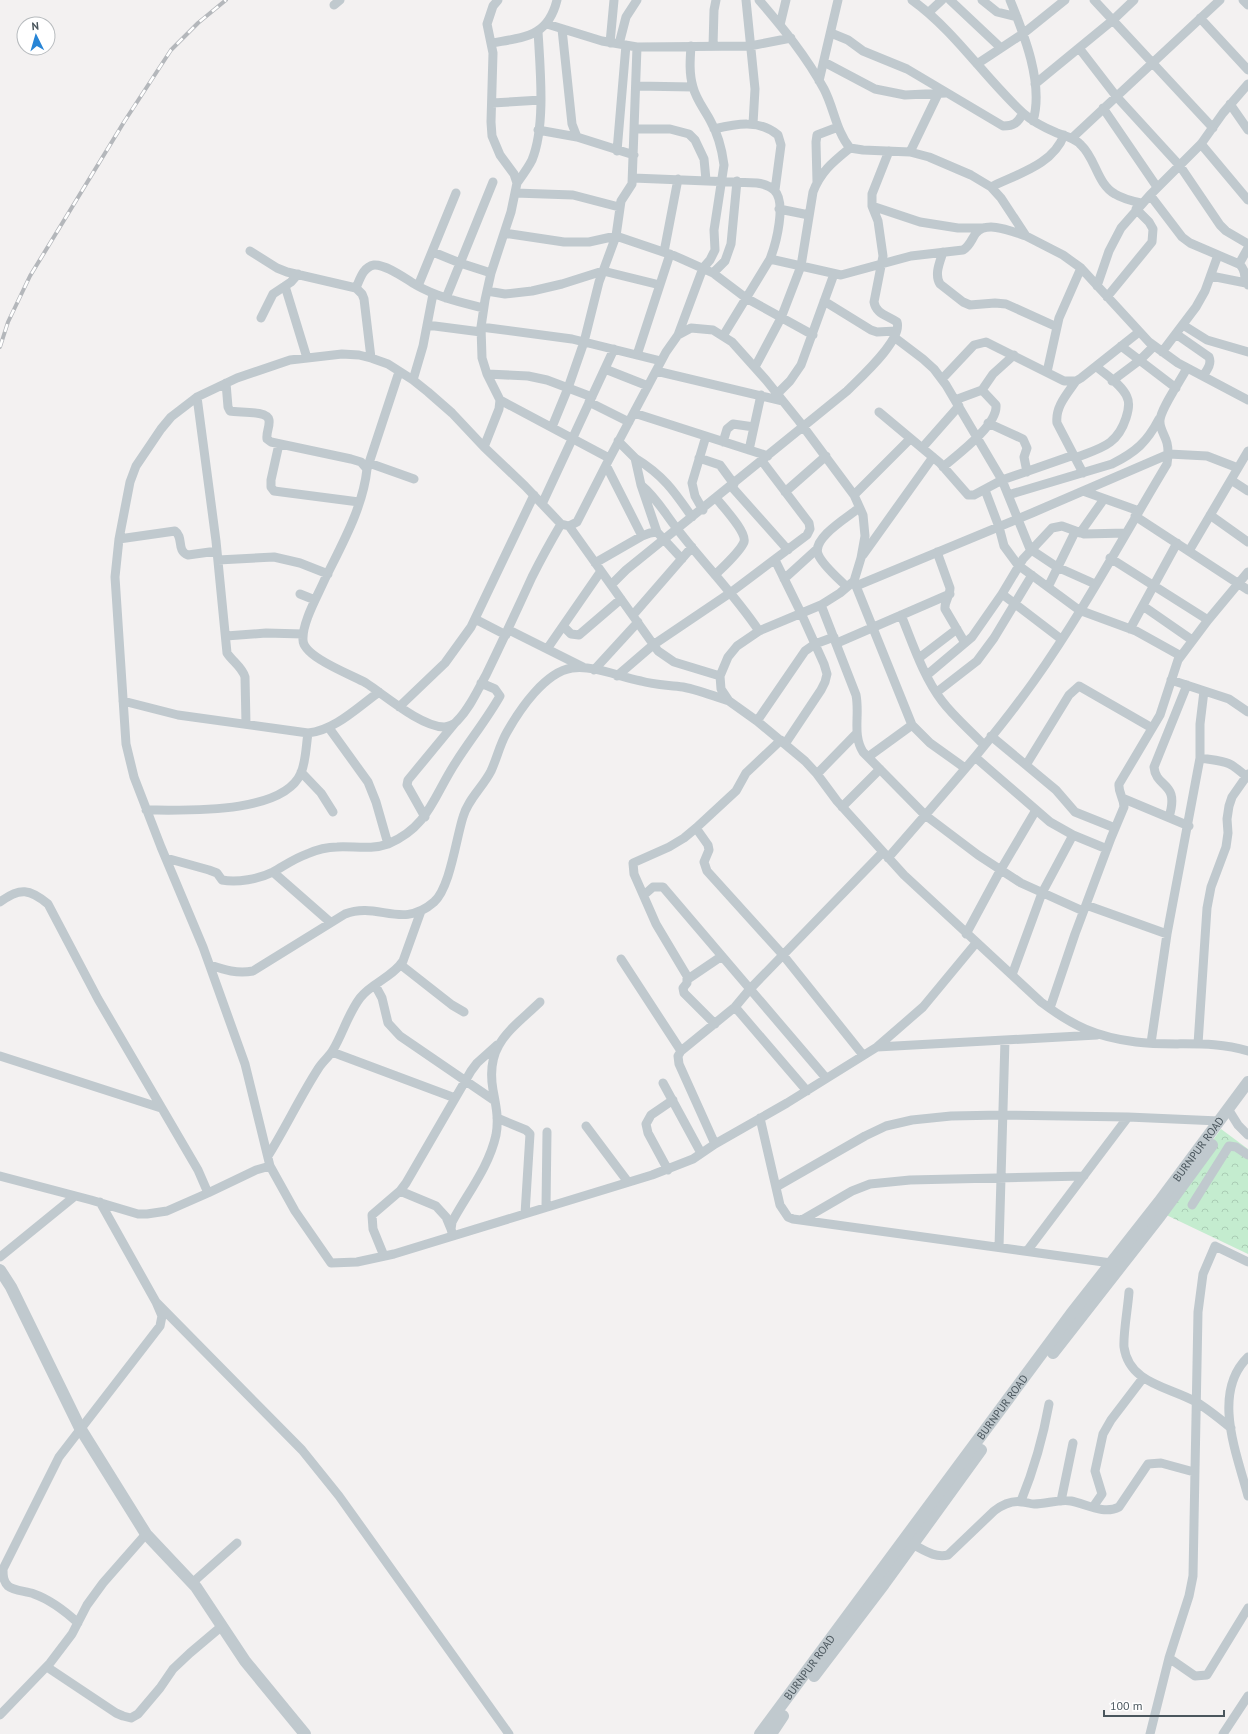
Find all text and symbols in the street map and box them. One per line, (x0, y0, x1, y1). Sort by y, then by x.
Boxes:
north arrow (16, 16, 56, 56)
text: N (31, 19, 39, 33)
street label: BURNPUR ROAD (1170, 1114, 1227, 1184)
street label: BURNPUR ROAD (974, 1372, 1031, 1442)
street label: BURNPUR ROAD (781, 1632, 838, 1703)
scale bar (1104, 1692, 1224, 1718)
text: 100 m (1110, 1698, 1143, 1713)

